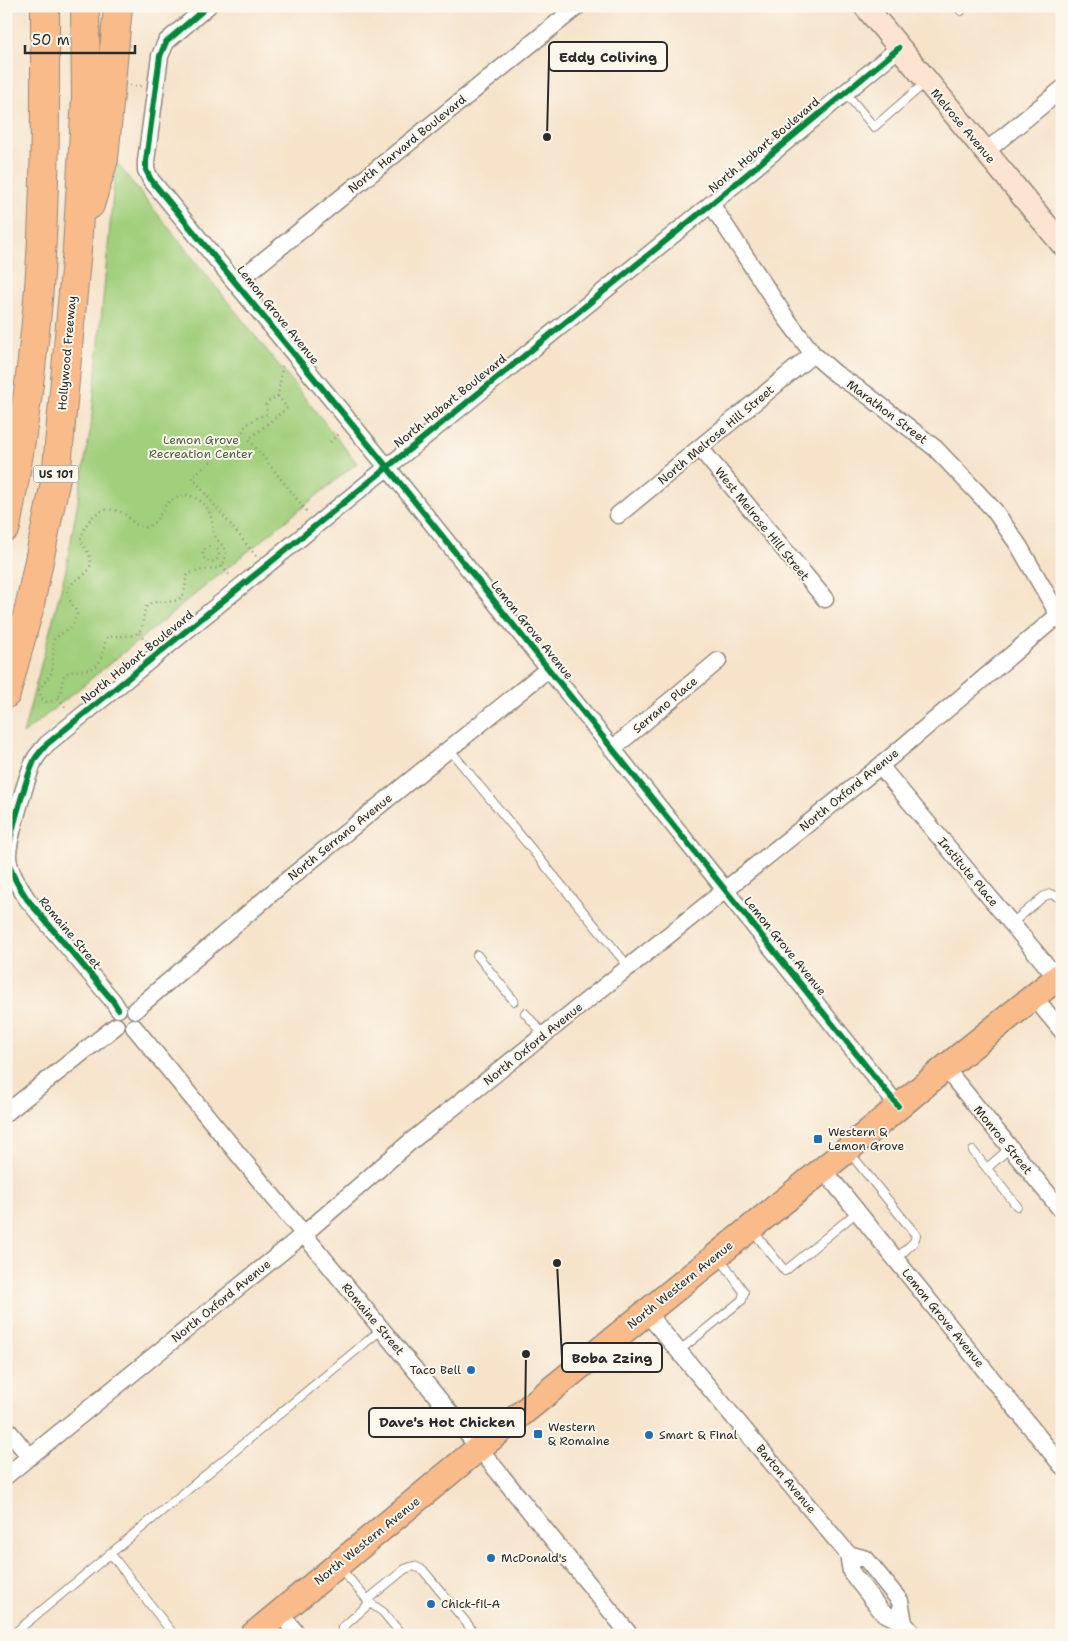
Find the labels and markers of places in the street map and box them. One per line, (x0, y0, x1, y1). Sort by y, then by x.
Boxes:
callout: Eddy Coliving (549, 42, 667, 71)
place label: Western & Lemon Grove (828, 1124, 904, 1154)
marker: Western & Lemon Grove (812, 1133, 824, 1145)
callout: Boba Zzing (562, 1343, 662, 1372)
place label: Taco Bell (410, 1362, 461, 1378)
marker: Taco Bell (465, 1364, 477, 1376)
callout: Dave's Hot Chicken (369, 1408, 525, 1437)
place label: Western & Romaine (548, 1419, 610, 1449)
place label: Smart & Final (659, 1427, 738, 1443)
marker: Western & Romaine (532, 1428, 544, 1440)
marker: Smart & Final (643, 1429, 655, 1441)
place label: McDonald's (501, 1550, 567, 1566)
marker: McDonald's (485, 1552, 497, 1564)
place label: Chick-fil-A (441, 1596, 501, 1612)
marker: Chick-fil-A (425, 1598, 437, 1610)

